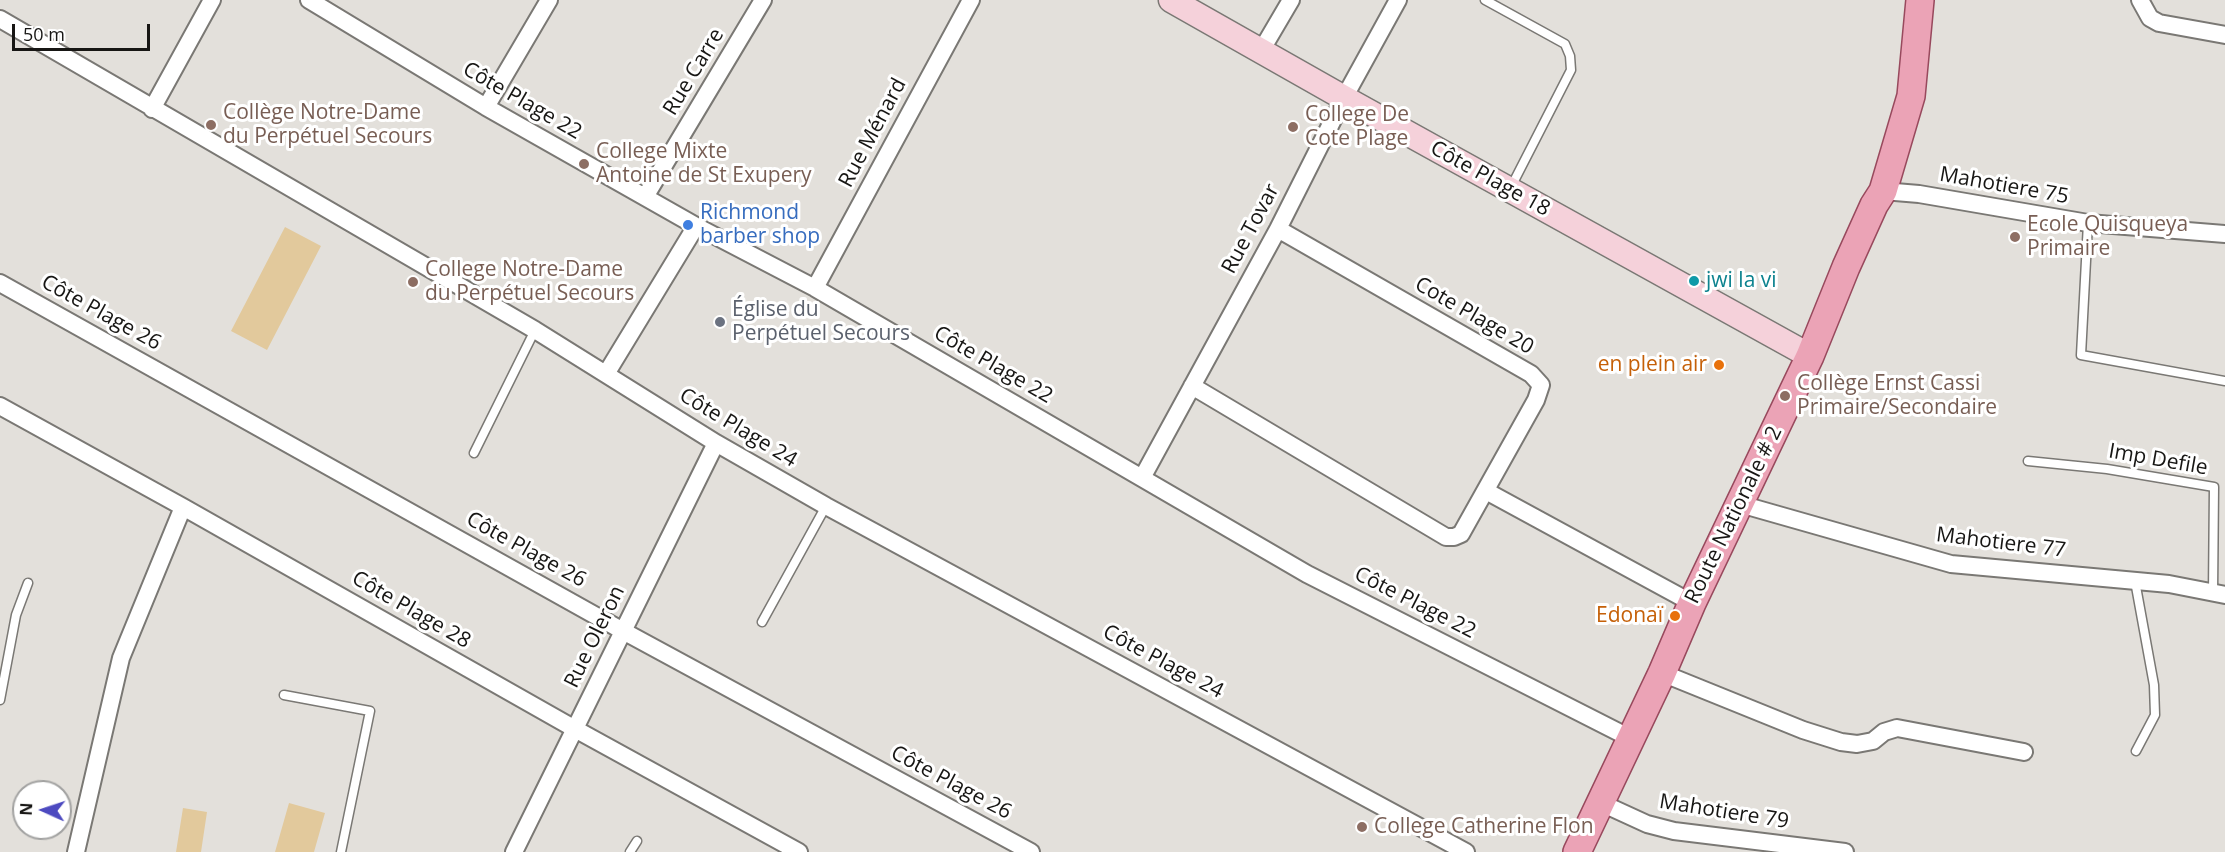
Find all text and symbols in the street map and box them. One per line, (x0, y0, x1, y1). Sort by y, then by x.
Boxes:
scale bar (15, 12, 153, 50)
text: 50 m (23, 22, 65, 46)
street label: Rue Carre (658, 24, 730, 120)
street label: Côte Plage 22 (458, 57, 586, 145)
street label: Rue Ménard (834, 74, 912, 192)
place label: Collège Notre-Dame du Perpétuel Secours (223, 100, 432, 150)
place label: College De Cote Plage (1305, 102, 1409, 152)
marker: Collège Notre-Dame du Perpétuel Secours (204, 118, 218, 132)
marker: College De Cote Plage (1286, 120, 1300, 134)
street label: Côte Plage 18 (1426, 136, 1554, 222)
place label: College Mixte Antoine de St Exupery (596, 139, 812, 189)
marker: College Mixte Antoine de St Exupery (577, 157, 591, 171)
street label: Mahotiere 75 (1938, 162, 2070, 210)
street label: Rue Tovar (1217, 180, 1285, 278)
place label: Richmond barber shop (700, 200, 820, 250)
place label: Ecole Quisqueya Primaire (2027, 212, 2188, 262)
marker: Richmond barber shop (681, 218, 695, 232)
marker: Ecole Quisqueya Primaire (2008, 230, 2022, 244)
place label: College Notre-Dame du Perpétuel Secours (425, 257, 634, 307)
place label: jwi la vi (1706, 268, 1777, 294)
street label: Côte Plage 26 (37, 270, 165, 356)
street label: Cote Plage 20 (1410, 272, 1538, 360)
marker: jwi la vi (1687, 274, 1701, 288)
marker: College Notre-Dame du Perpétuel Secours (406, 275, 420, 289)
place label: Église du Perpétuel Secours (732, 297, 910, 347)
marker: Église du Perpétuel Secours (713, 315, 727, 329)
street label: Côte Plage 22 (929, 321, 1057, 409)
place label: en plein air (1598, 352, 1707, 378)
marker: en plein air (1712, 358, 1726, 372)
place label: Collège Ernst Cassi Primaire/Secondaire (1797, 371, 1997, 421)
street label: Côte Plage 24 (675, 383, 801, 473)
marker: Collège Ernst Cassi Primaire/Secondaire (1778, 389, 1792, 403)
street label: Route Nationale # 2 (1680, 422, 1788, 608)
street label: Imp Defile (2107, 439, 2209, 481)
street label: Côte Plage 26 (462, 507, 590, 593)
street label: Mahotiere 77 (1935, 523, 2067, 563)
street label: Côte Plage 22 (1350, 562, 1480, 644)
street label: Côte Plage 28 (347, 566, 475, 654)
street label: Rue Oleron (559, 582, 631, 692)
place label: Edonaï (1596, 603, 1663, 629)
marker: Edonaï (1668, 609, 1682, 623)
street label: Côte Plage 24 (1098, 620, 1228, 704)
street label: Côte Plage 26 (886, 741, 1016, 825)
north arrow (12, 780, 72, 840)
street label: Mahotiere 79 (1658, 789, 1790, 835)
text: N (15, 802, 37, 816)
place label: College Catherine Flon (1374, 814, 1594, 840)
marker: College Catherine Flon (1355, 820, 1369, 834)

